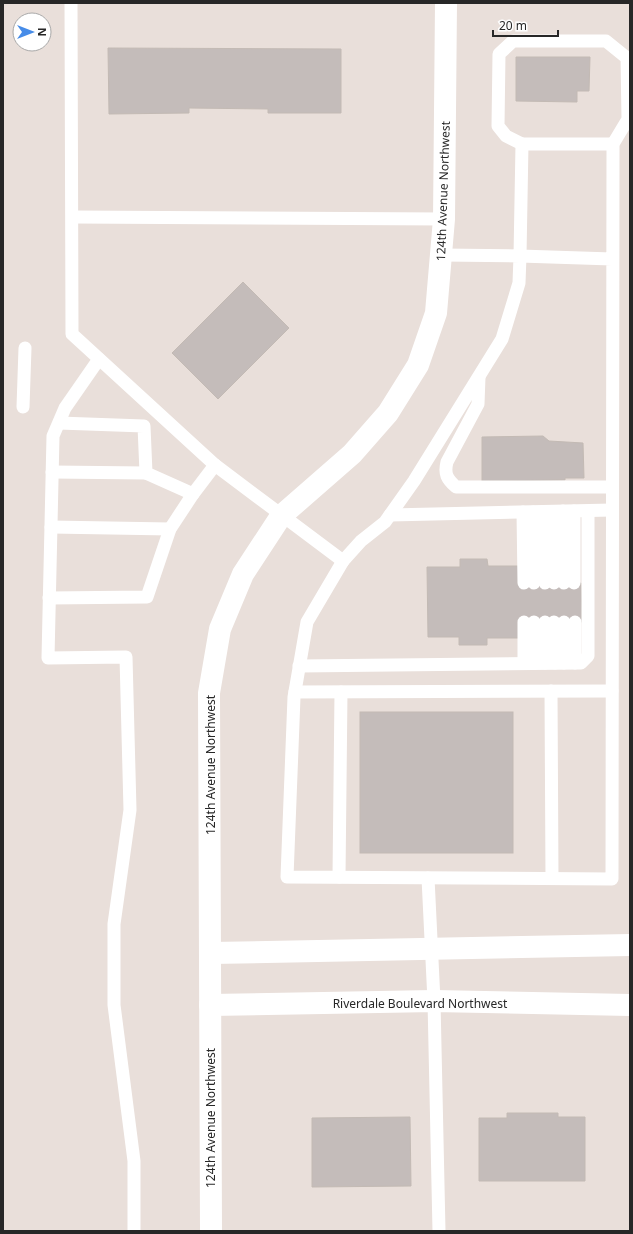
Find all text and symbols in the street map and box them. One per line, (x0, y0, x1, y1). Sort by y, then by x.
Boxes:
north arrow (12, 12, 52, 52)
scale bar (493, 12, 558, 38)
text: 20 m (499, 17, 527, 34)
text: N (35, 28, 50, 36)
street label: 124th Avenue Northwest (432, 120, 454, 261)
street label: 124th Avenue Northwest (202, 694, 219, 835)
street label: Riverdale Boulevard Northwest (333, 995, 508, 1012)
street label: 124th Avenue Northwest (202, 1047, 219, 1188)

